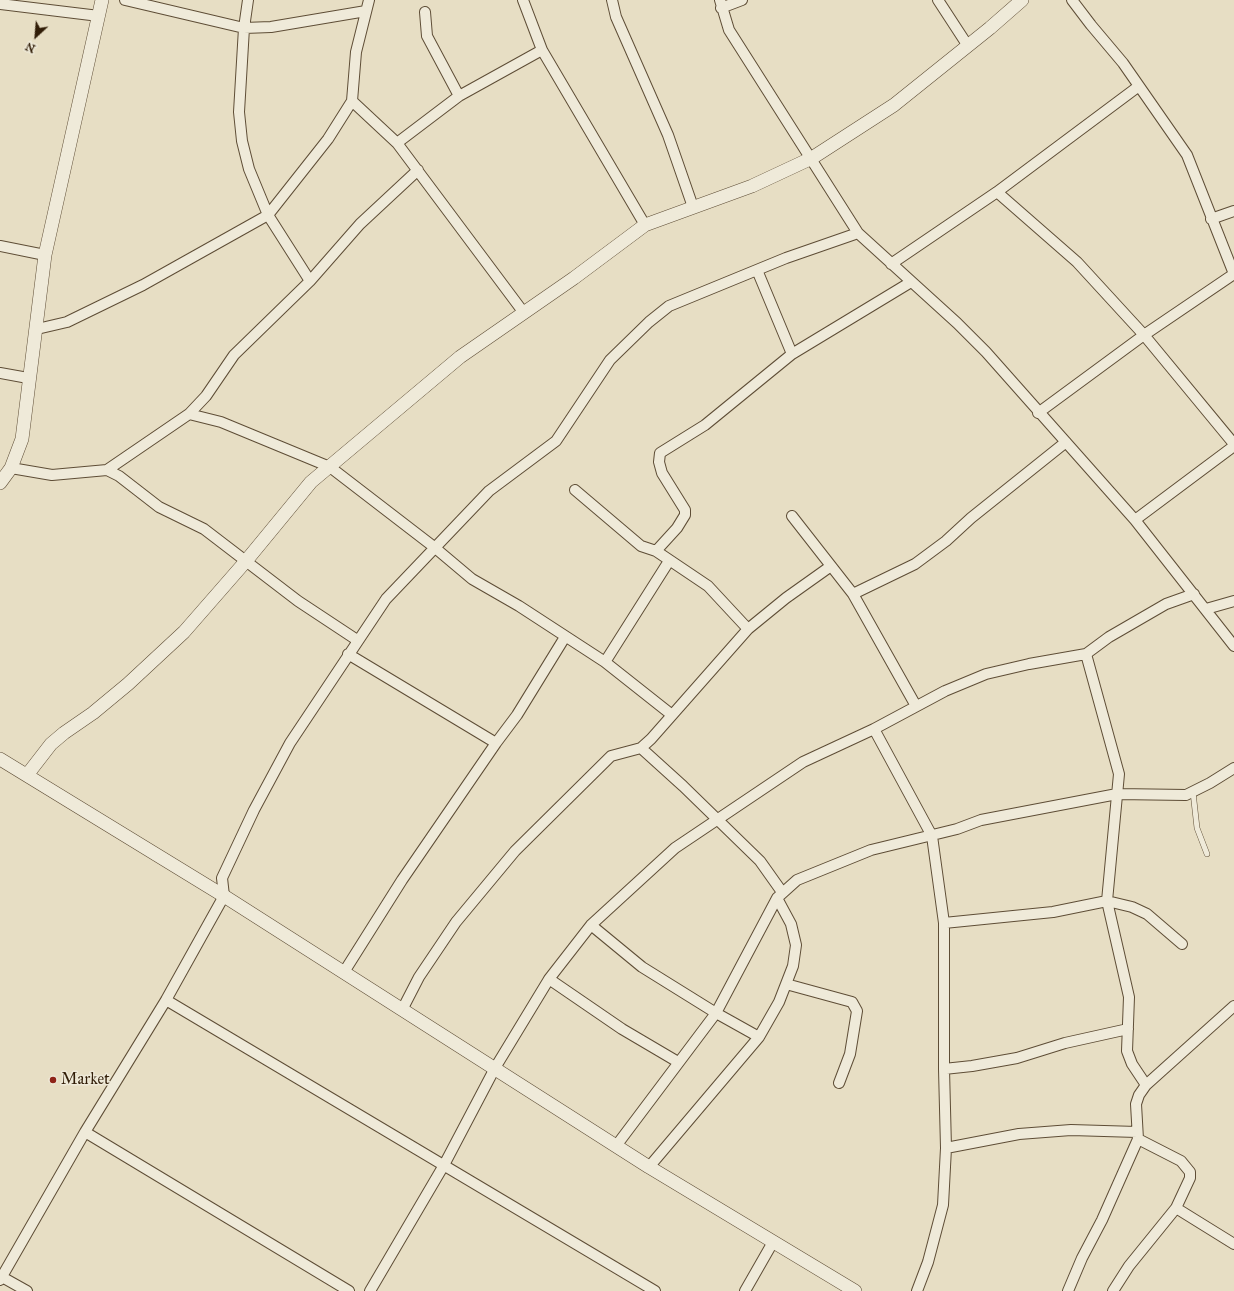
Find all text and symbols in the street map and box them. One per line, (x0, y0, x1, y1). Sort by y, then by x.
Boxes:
north arrow (16, 16, 56, 56)
text: N (23, 39, 38, 55)
place label: Market (61, 1070, 110, 1090)
marker: Market (48, 1075, 58, 1085)

